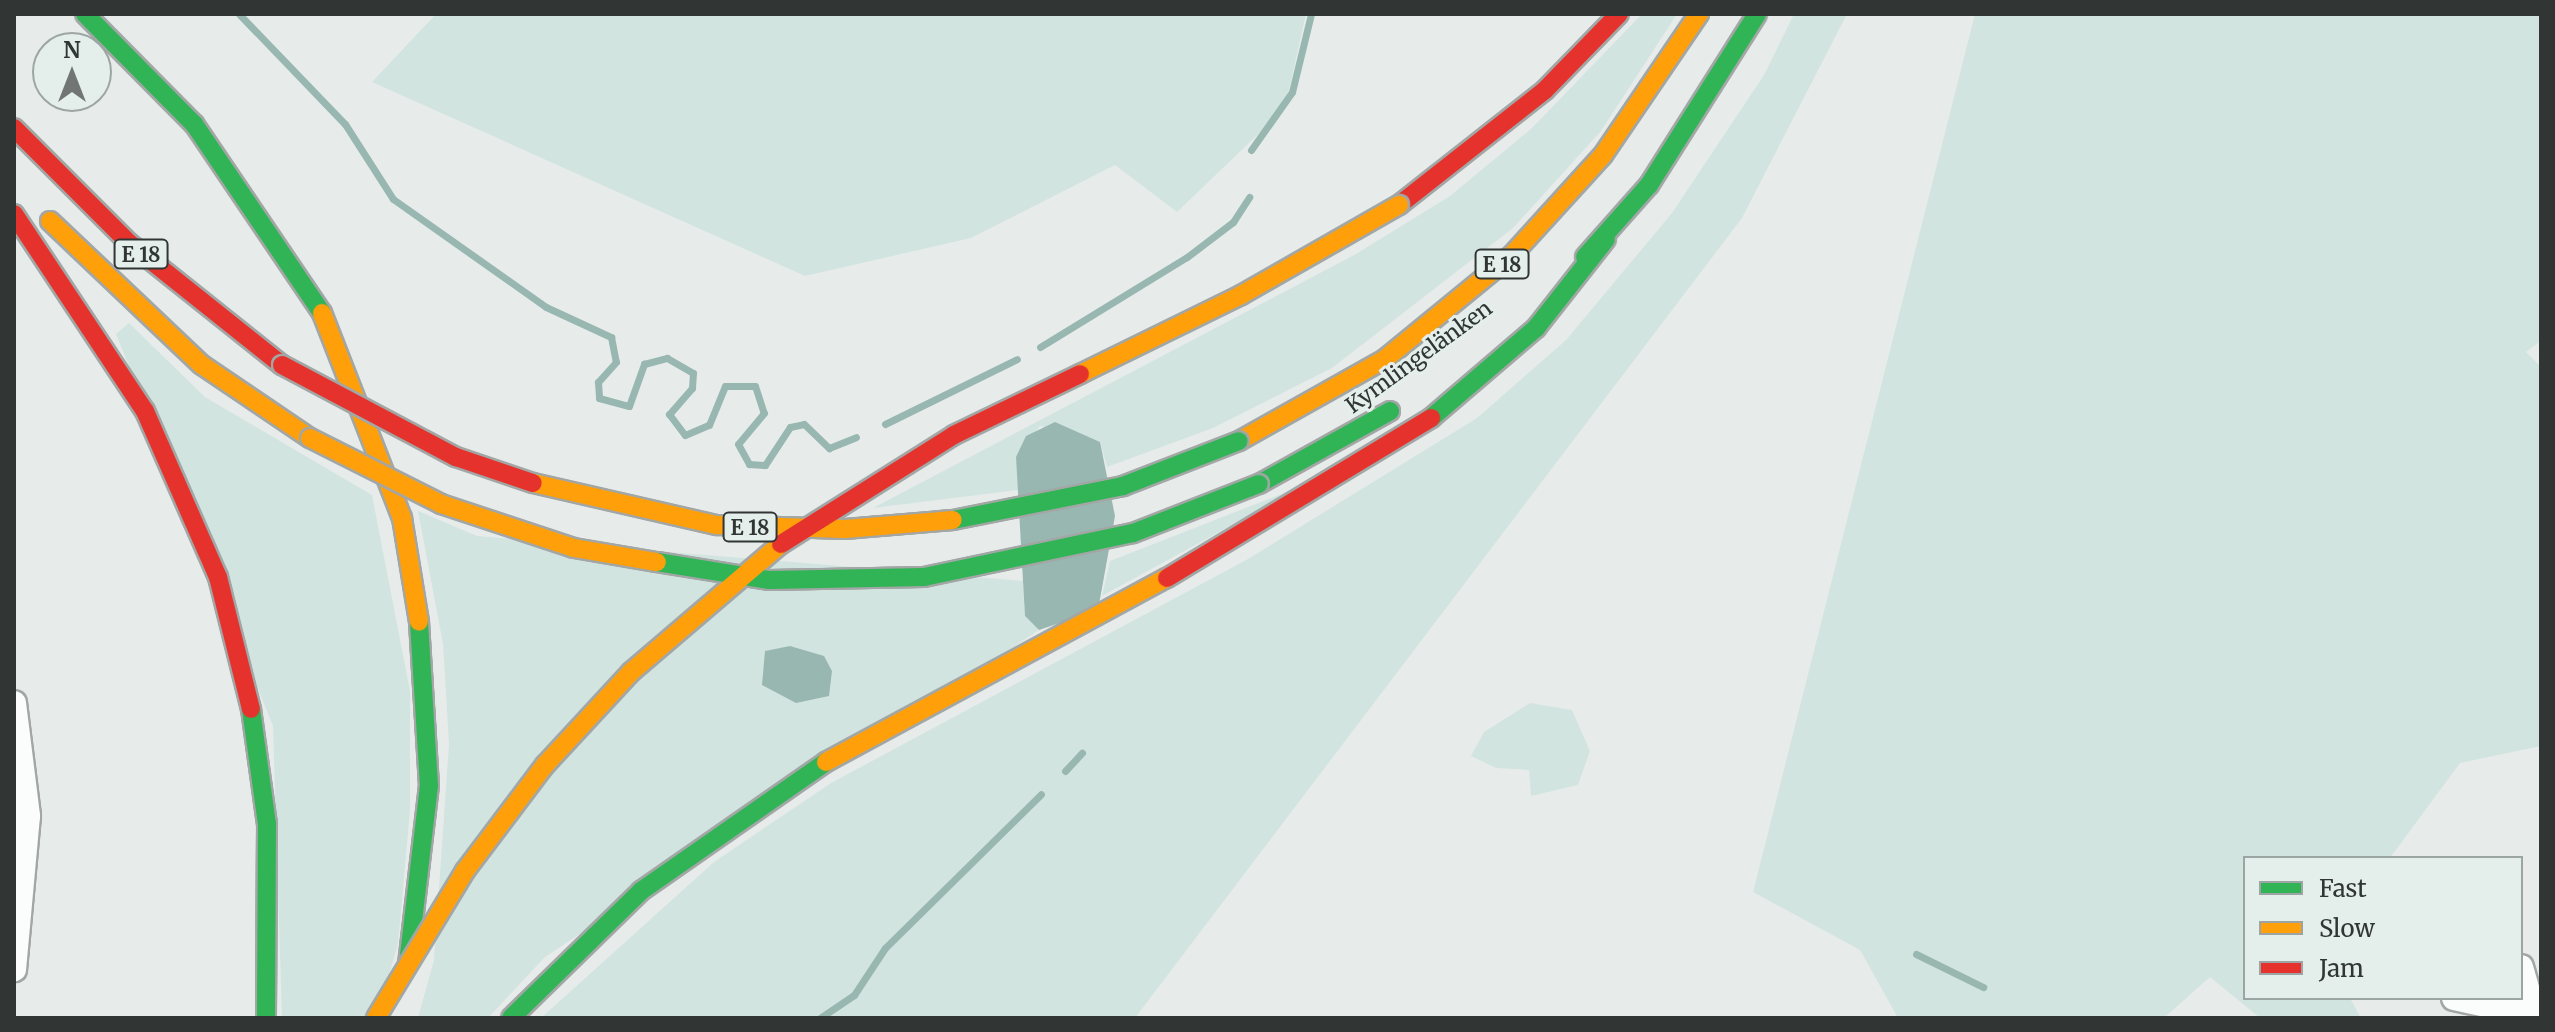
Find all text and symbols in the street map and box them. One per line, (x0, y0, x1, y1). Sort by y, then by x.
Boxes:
north arrow (32, 32, 112, 112)
text: N (63, 36, 81, 64)
road number: E 18 (113, 238, 169, 270)
road number: E 18 (1474, 248, 1530, 280)
street label: Kymlingelänken (1341, 295, 1497, 419)
road number: E 18 (722, 511, 778, 543)
legend (2243, 856, 2523, 1000)
text: Fast (2319, 873, 2367, 904)
text: Slow (2319, 913, 2375, 944)
text: Jam (2319, 953, 2364, 984)

